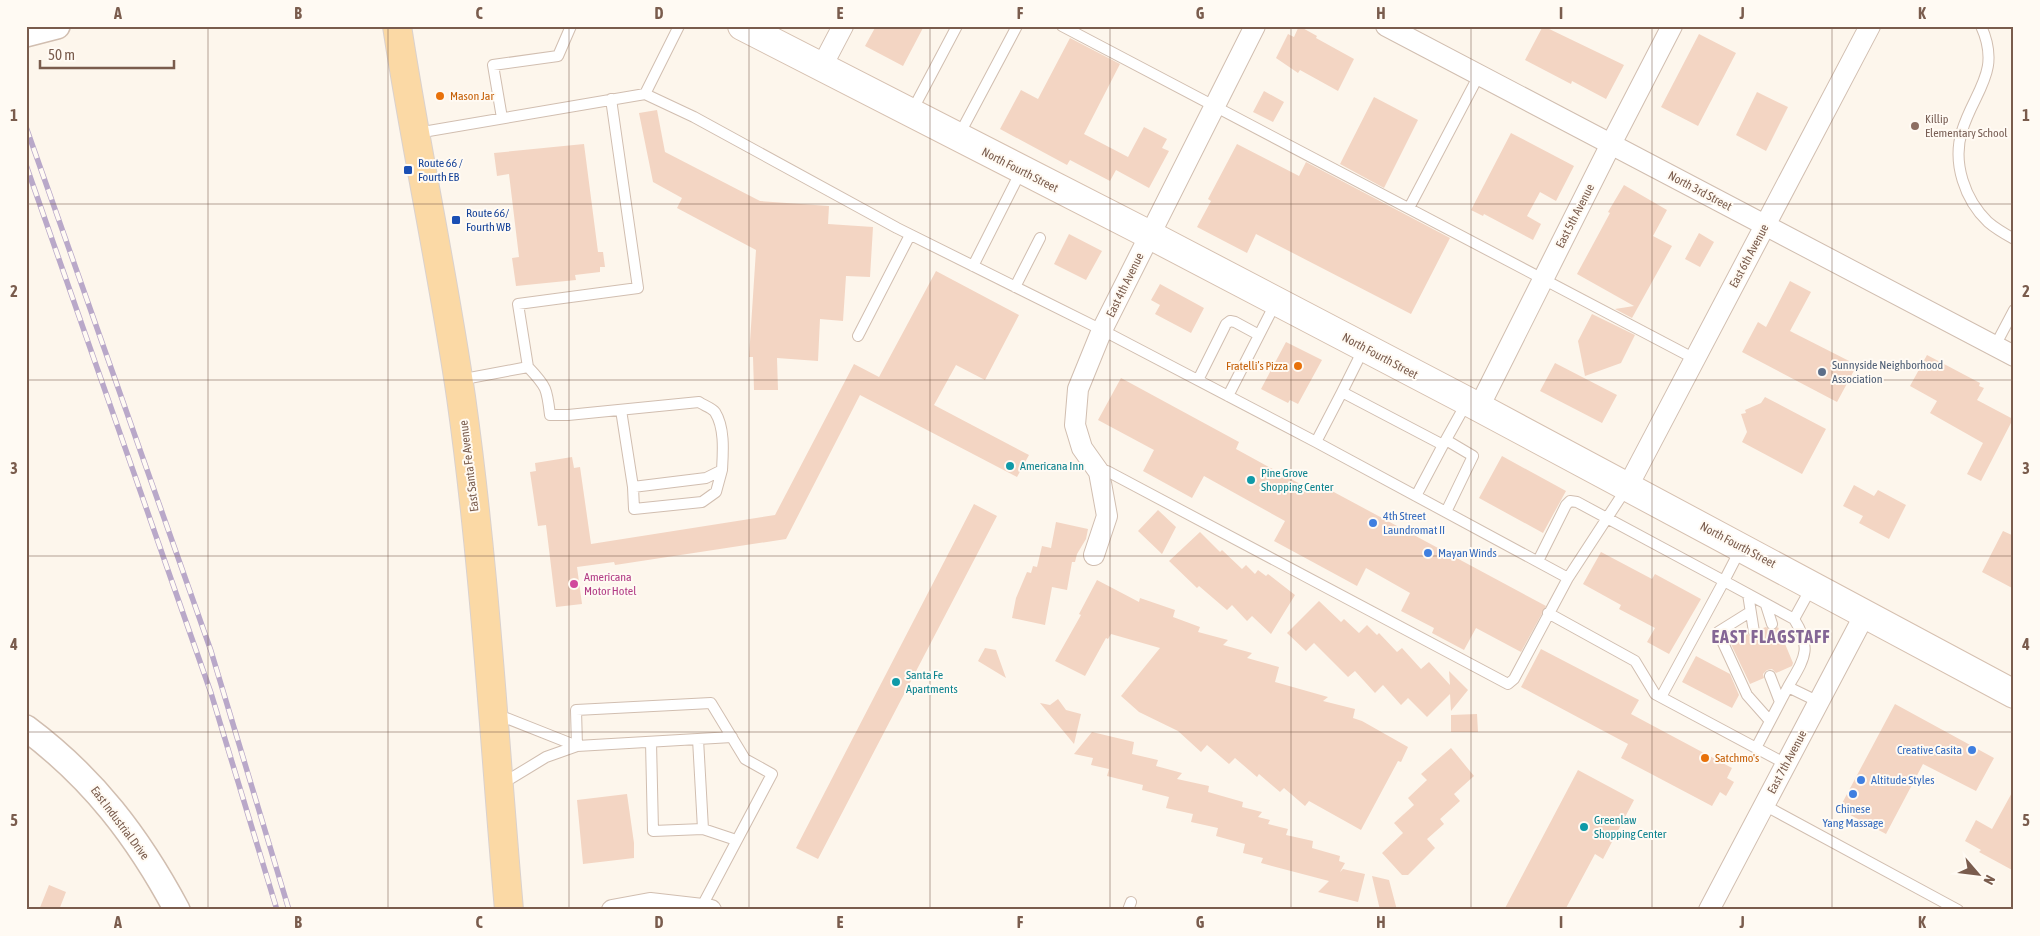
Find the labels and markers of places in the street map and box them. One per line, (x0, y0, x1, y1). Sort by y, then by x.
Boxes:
place label: Mason Jar (450, 89, 494, 103)
marker: Mason Jar (434, 90, 446, 102)
place label: Killip Elementary School (1925, 112, 2008, 140)
marker: Killip Elementary School (1909, 120, 1921, 132)
place label: Route 66 / Fourth EB (418, 156, 463, 184)
marker: Route 66 / Fourth EB (402, 164, 414, 176)
place label: Route 66/ Fourth WB (466, 206, 511, 234)
marker: Route 66/ Fourth WB (450, 214, 462, 226)
place label: Sunnyside Neighborhood Association (1832, 358, 1943, 386)
place label: Fratelli’s Pizza (1226, 359, 1288, 373)
marker: Fratelli’s Pizza (1292, 360, 1304, 372)
marker: Sunnyside Neighborhood Association (1816, 366, 1828, 378)
place label: Americana Inn (1020, 459, 1084, 473)
marker: Americana Inn (1004, 460, 1016, 472)
place label: Pine Grove Shopping Center (1261, 466, 1334, 494)
marker: Pine Grove Shopping Center (1245, 474, 1257, 486)
place label: 4th Street Laundromat II (1383, 509, 1445, 537)
marker: 4th Street Laundromat II (1367, 517, 1379, 529)
place label: Mayan Winds (1438, 546, 1497, 560)
marker: Mayan Winds (1422, 547, 1434, 559)
place label: Americana Motor Hotel (584, 570, 637, 598)
marker: Americana Motor Hotel (568, 578, 580, 590)
place label: Santa Fe Apartments (906, 668, 958, 696)
marker: Santa Fe Apartments (890, 676, 902, 688)
place label: Creative Casita (1897, 743, 1962, 757)
marker: Creative Casita (1966, 744, 1978, 756)
place label: Satchmo's (1715, 751, 1759, 765)
marker: Satchmo's (1699, 752, 1711, 764)
place label: Altitude Styles (1871, 773, 1935, 787)
marker: Altitude Styles (1855, 774, 1867, 786)
marker: Chinese Yang Massage (1847, 788, 1859, 800)
place label: Chinese Yang Massage (1823, 802, 1883, 830)
place label: Greenlaw Shopping Center (1594, 813, 1667, 841)
marker: Greenlaw Shopping Center (1578, 821, 1590, 833)

